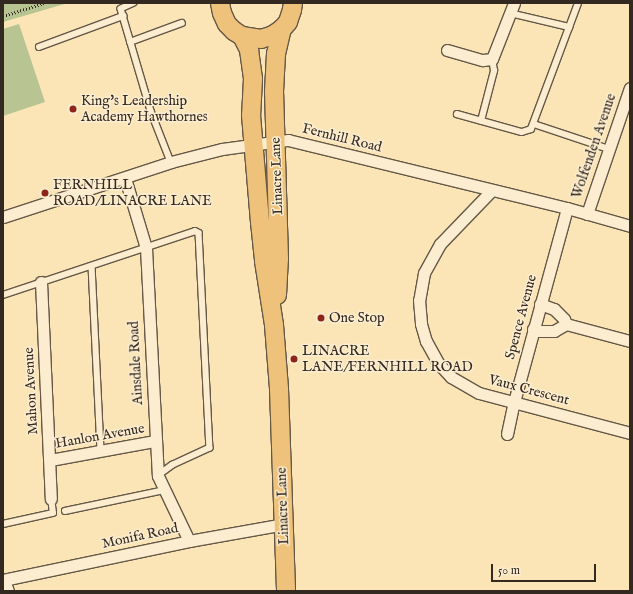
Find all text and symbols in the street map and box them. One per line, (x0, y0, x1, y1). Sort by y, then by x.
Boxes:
street label: Wolfenden Avenue (568, 91, 620, 201)
place label: King's Leadership Academy Hawthornes (81, 93, 208, 126)
marker: King's Leadership Academy Hawthornes (68, 104, 78, 114)
street label: Fernhill Road (300, 120, 384, 156)
street label: Linacre Lane (267, 137, 287, 215)
place label: FERNHILL ROAD/LINACRE LANE (53, 177, 212, 210)
marker: FERNHILL ROAD/LINACRE LANE (40, 188, 50, 198)
street label: Spence Avenue (502, 273, 540, 361)
place label: One Stop (329, 310, 385, 326)
marker: One Stop (316, 313, 326, 323)
street label: Ainsdale Road (125, 321, 147, 405)
place label: LINACRE LANE/FERNHILL ROAD (302, 343, 473, 376)
street label: Mahon Avenue (20, 347, 42, 435)
marker: LINACRE LANE/FERNHILL ROAD (289, 354, 299, 364)
street label: Vaux Crescent (487, 371, 571, 409)
street label: Hanlon Avenue (54, 420, 146, 452)
street label: Linacre Lane (273, 467, 293, 545)
street label: Monifa Road (100, 520, 180, 552)
scale bar (493, 556, 598, 582)
text: 50 m (498, 563, 520, 578)

